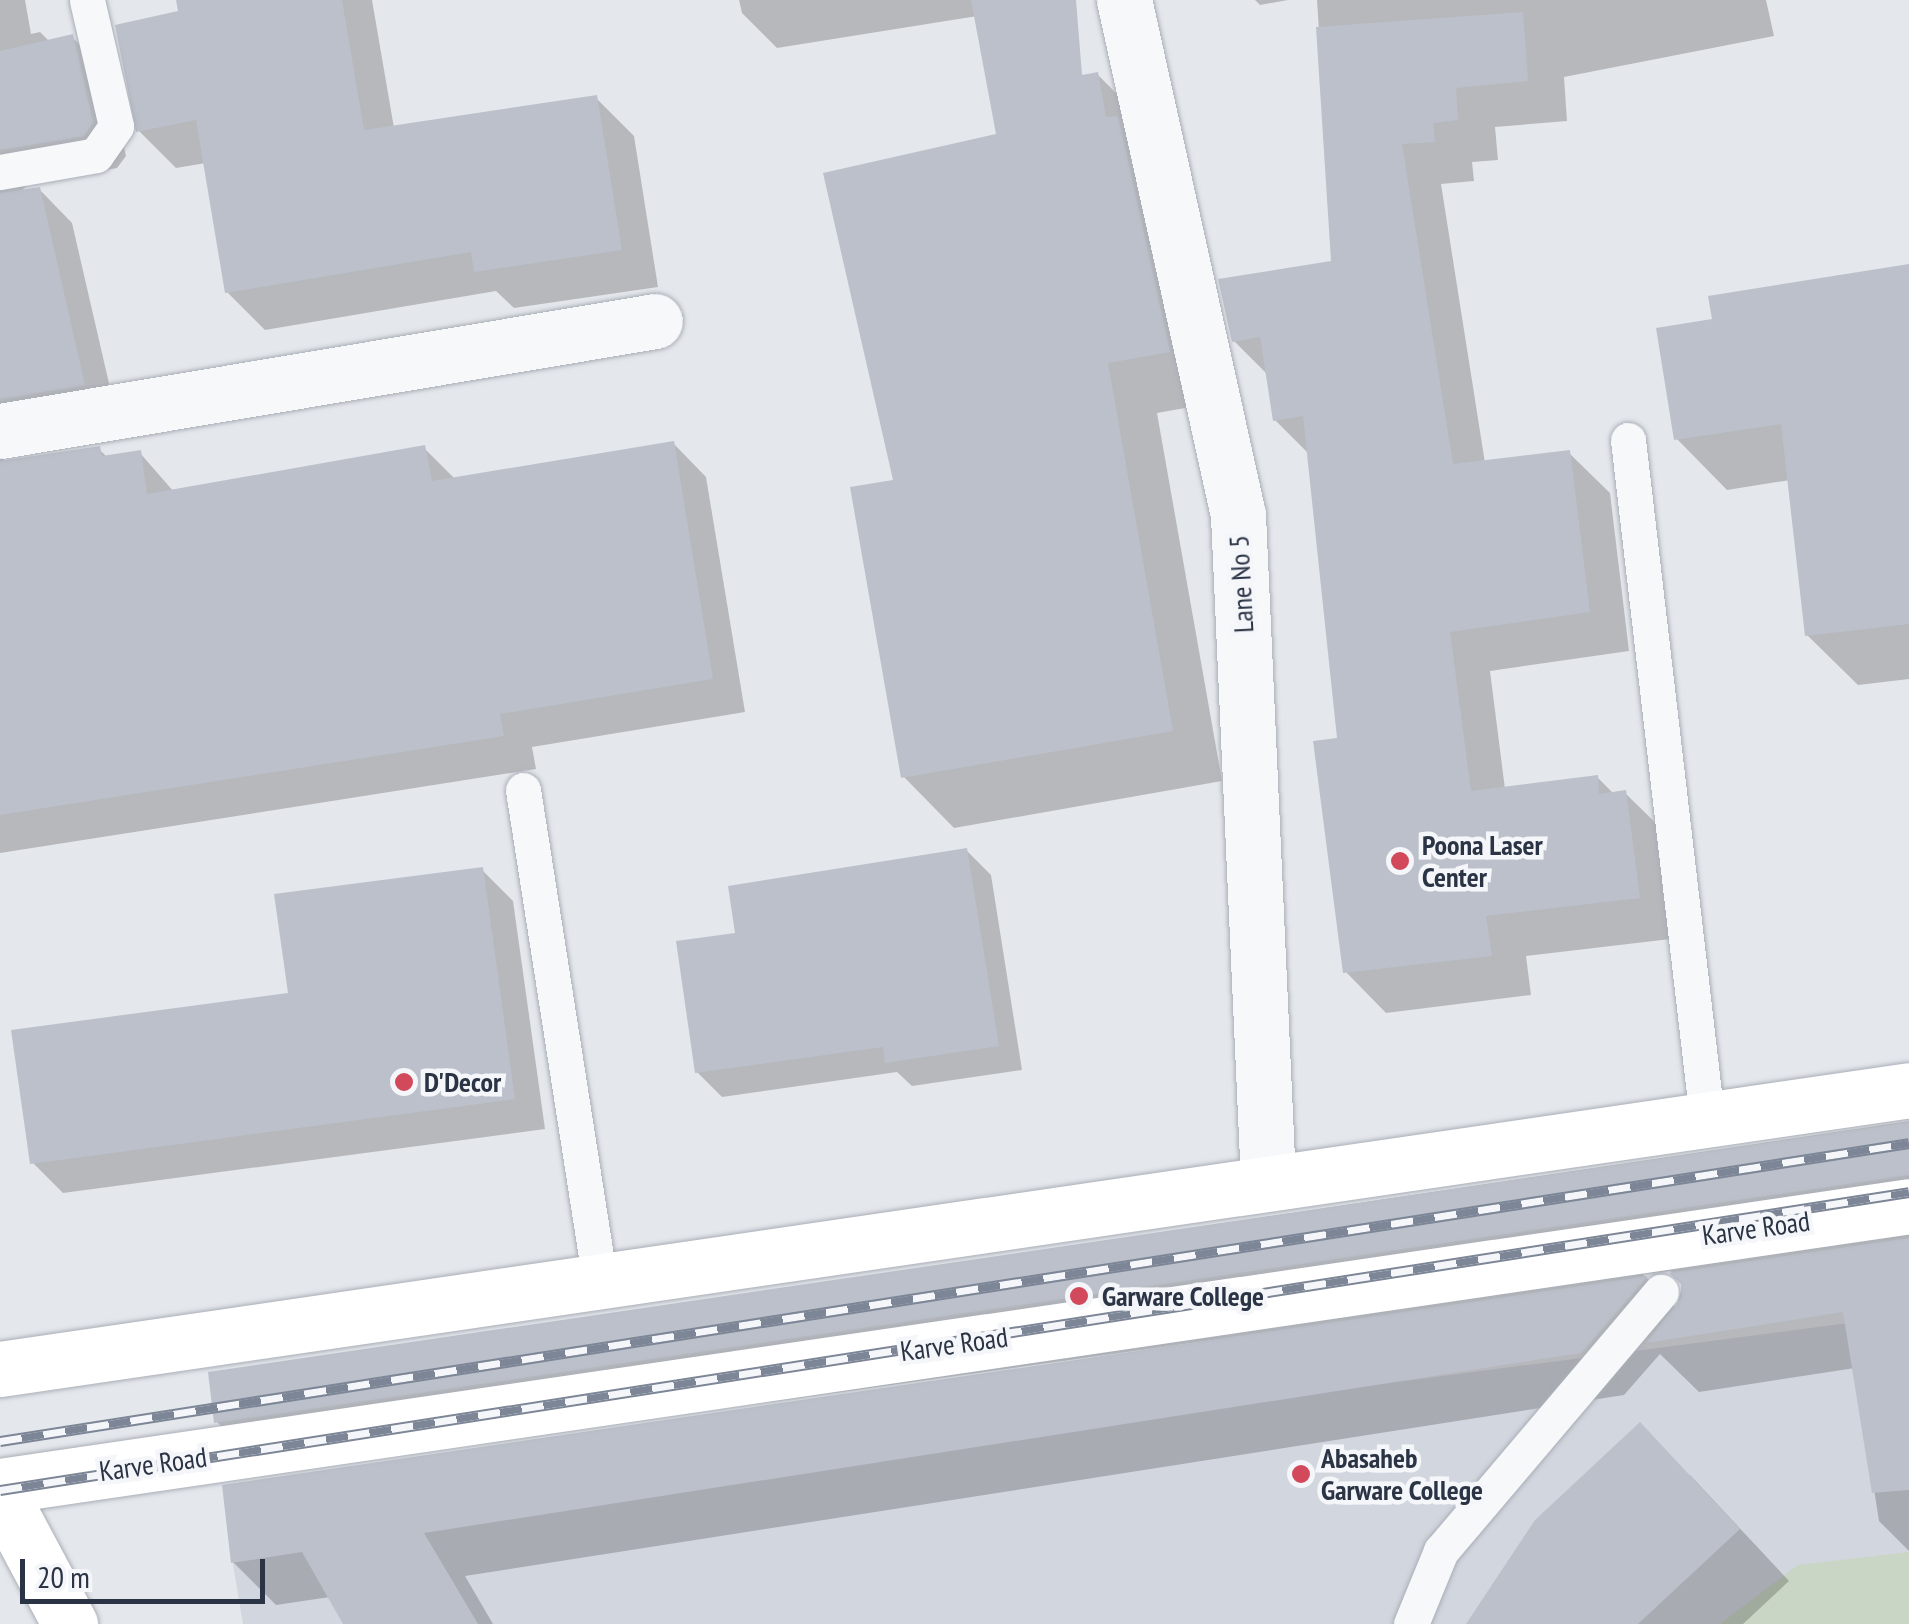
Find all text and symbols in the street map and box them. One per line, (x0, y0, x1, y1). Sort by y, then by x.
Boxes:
street label: Lane No 5 (1222, 534, 1260, 634)
place label: Poona Laser Center (1422, 828, 1543, 894)
marker: Poona Laser Center (1387, 848, 1413, 874)
place label: D'Decor (424, 1065, 501, 1099)
marker: D'Decor (393, 1071, 415, 1093)
street label: Karve Road (1700, 1204, 1812, 1252)
place label: Garware College (1102, 1279, 1264, 1313)
marker: Garware College (1066, 1283, 1092, 1309)
street label: Karve Road (898, 1320, 1010, 1368)
street label: Karve Road (97, 1440, 209, 1488)
place label: Abasaheb Garware College (1321, 1441, 1483, 1507)
marker: Abasaheb Garware College (1290, 1463, 1312, 1485)
scale bar (25, 1539, 270, 1601)
text: 20 m (37, 1557, 90, 1596)

